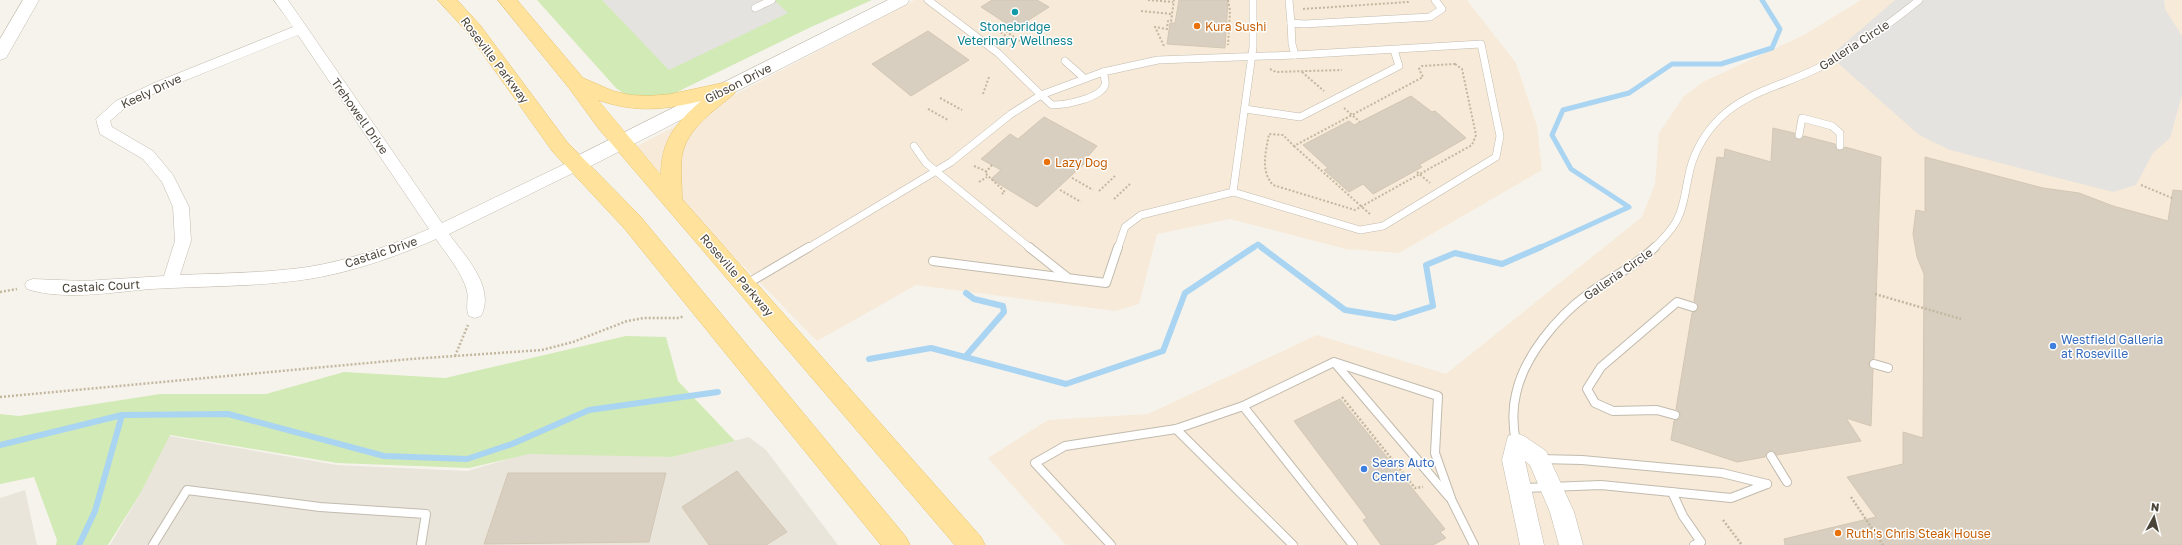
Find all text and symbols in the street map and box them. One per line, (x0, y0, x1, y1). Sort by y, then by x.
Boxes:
marker: Stonebridge Veterinary Wellness (1010, 7, 1020, 17)
street label: Roseville Parkway (458, 14, 533, 107)
street label: Galleria Circle (1816, 17, 1892, 73)
place label: Stonebridge Veterinary Wellness (957, 19, 1073, 48)
place label: Kura Sushi (1205, 19, 1267, 34)
marker: Kura Sushi (1192, 21, 1202, 31)
street label: Gibson Drive (702, 60, 774, 106)
street label: Keely Drive (118, 70, 184, 112)
street label: Trehowell Drive (328, 75, 392, 157)
place label: Lazy Dog (1055, 155, 1108, 170)
marker: Lazy Dog (1042, 157, 1052, 167)
street label: Roseville Parkway (697, 231, 777, 320)
street label: Castaic Drive (343, 233, 419, 271)
street label: Galleria Circle (1581, 245, 1655, 303)
street label: Castaic Court (62, 276, 141, 296)
place label: Westfield Galleria at Roseville (2061, 332, 2163, 361)
marker: Westfield Galleria at Roseville (2048, 341, 2058, 351)
place label: Sears Auto Center (1372, 455, 1435, 484)
marker: Sears Auto Center (1359, 464, 1369, 474)
north arrow (2134, 497, 2174, 537)
text: N (2150, 500, 2160, 514)
place label: Ruth's Chris Steak House (1846, 526, 1991, 541)
marker: Ruth's Chris Steak House (1833, 528, 1843, 538)

